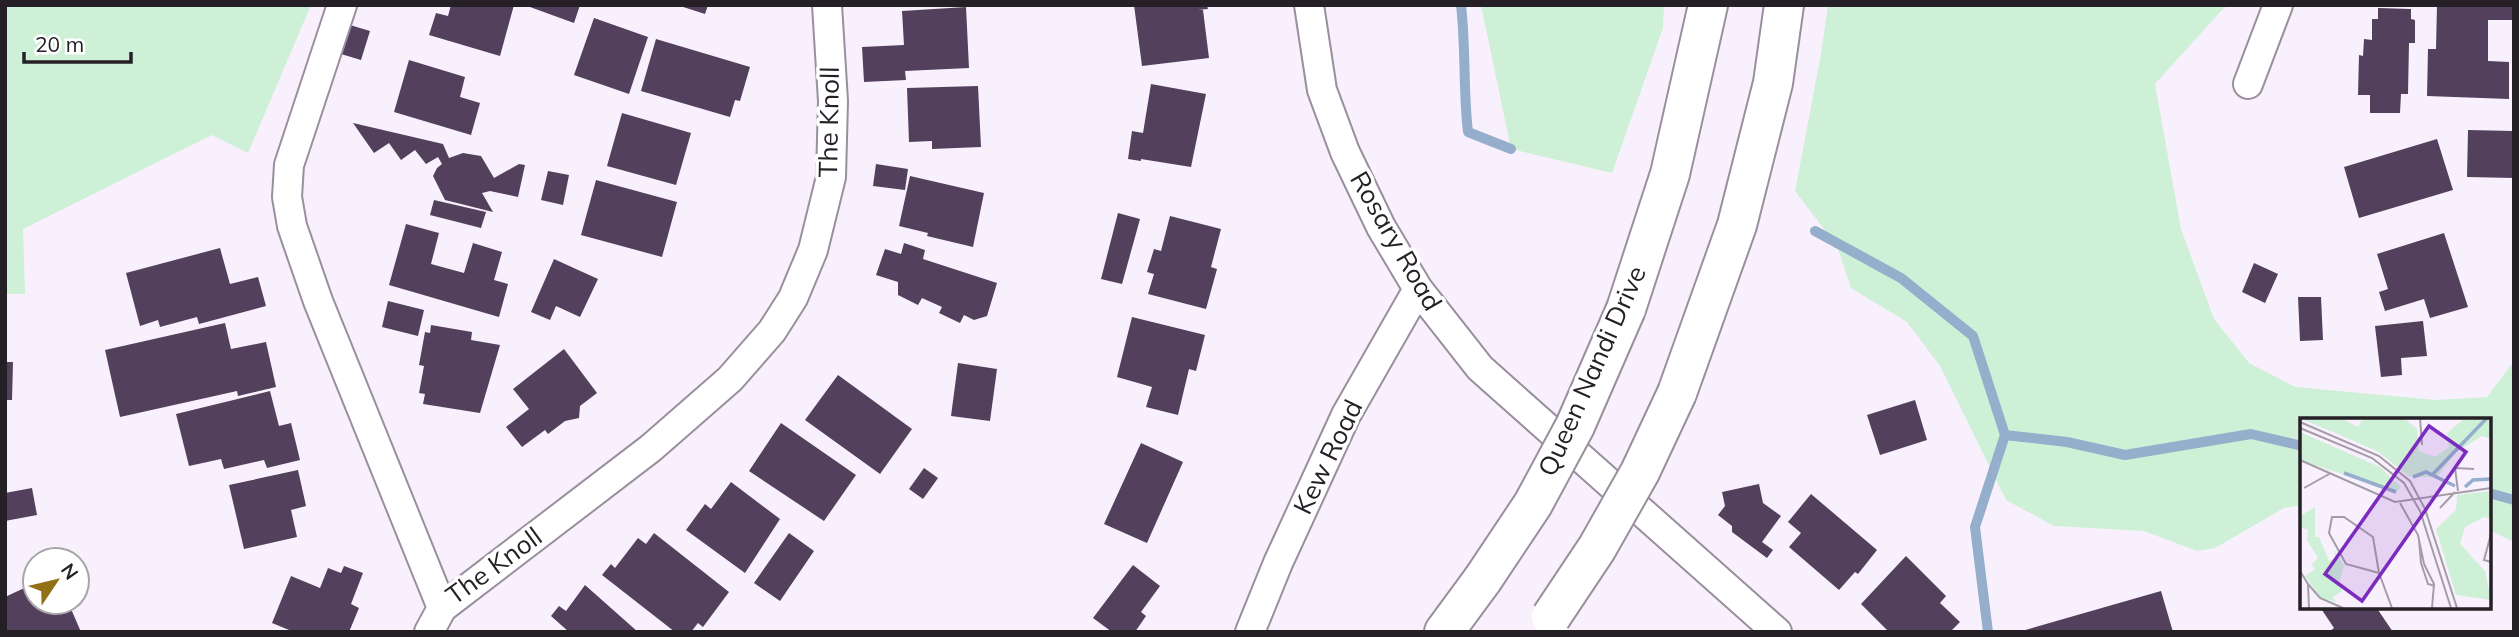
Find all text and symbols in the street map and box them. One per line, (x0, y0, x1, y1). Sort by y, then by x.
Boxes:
scale bar (24, 21, 131, 65)
text: 20 m (35, 31, 84, 57)
street label: The Knoll (811, 66, 846, 178)
street label: Rosary Road (1343, 165, 1450, 316)
street label: Queen Nandi Drive (1530, 260, 1653, 481)
street label: Kew Road (1286, 394, 1369, 519)
inset map (2300, 418, 2491, 609)
street label: The Knoll (439, 520, 548, 612)
north arrow (21, 546, 91, 616)
text: N (56, 558, 84, 584)

